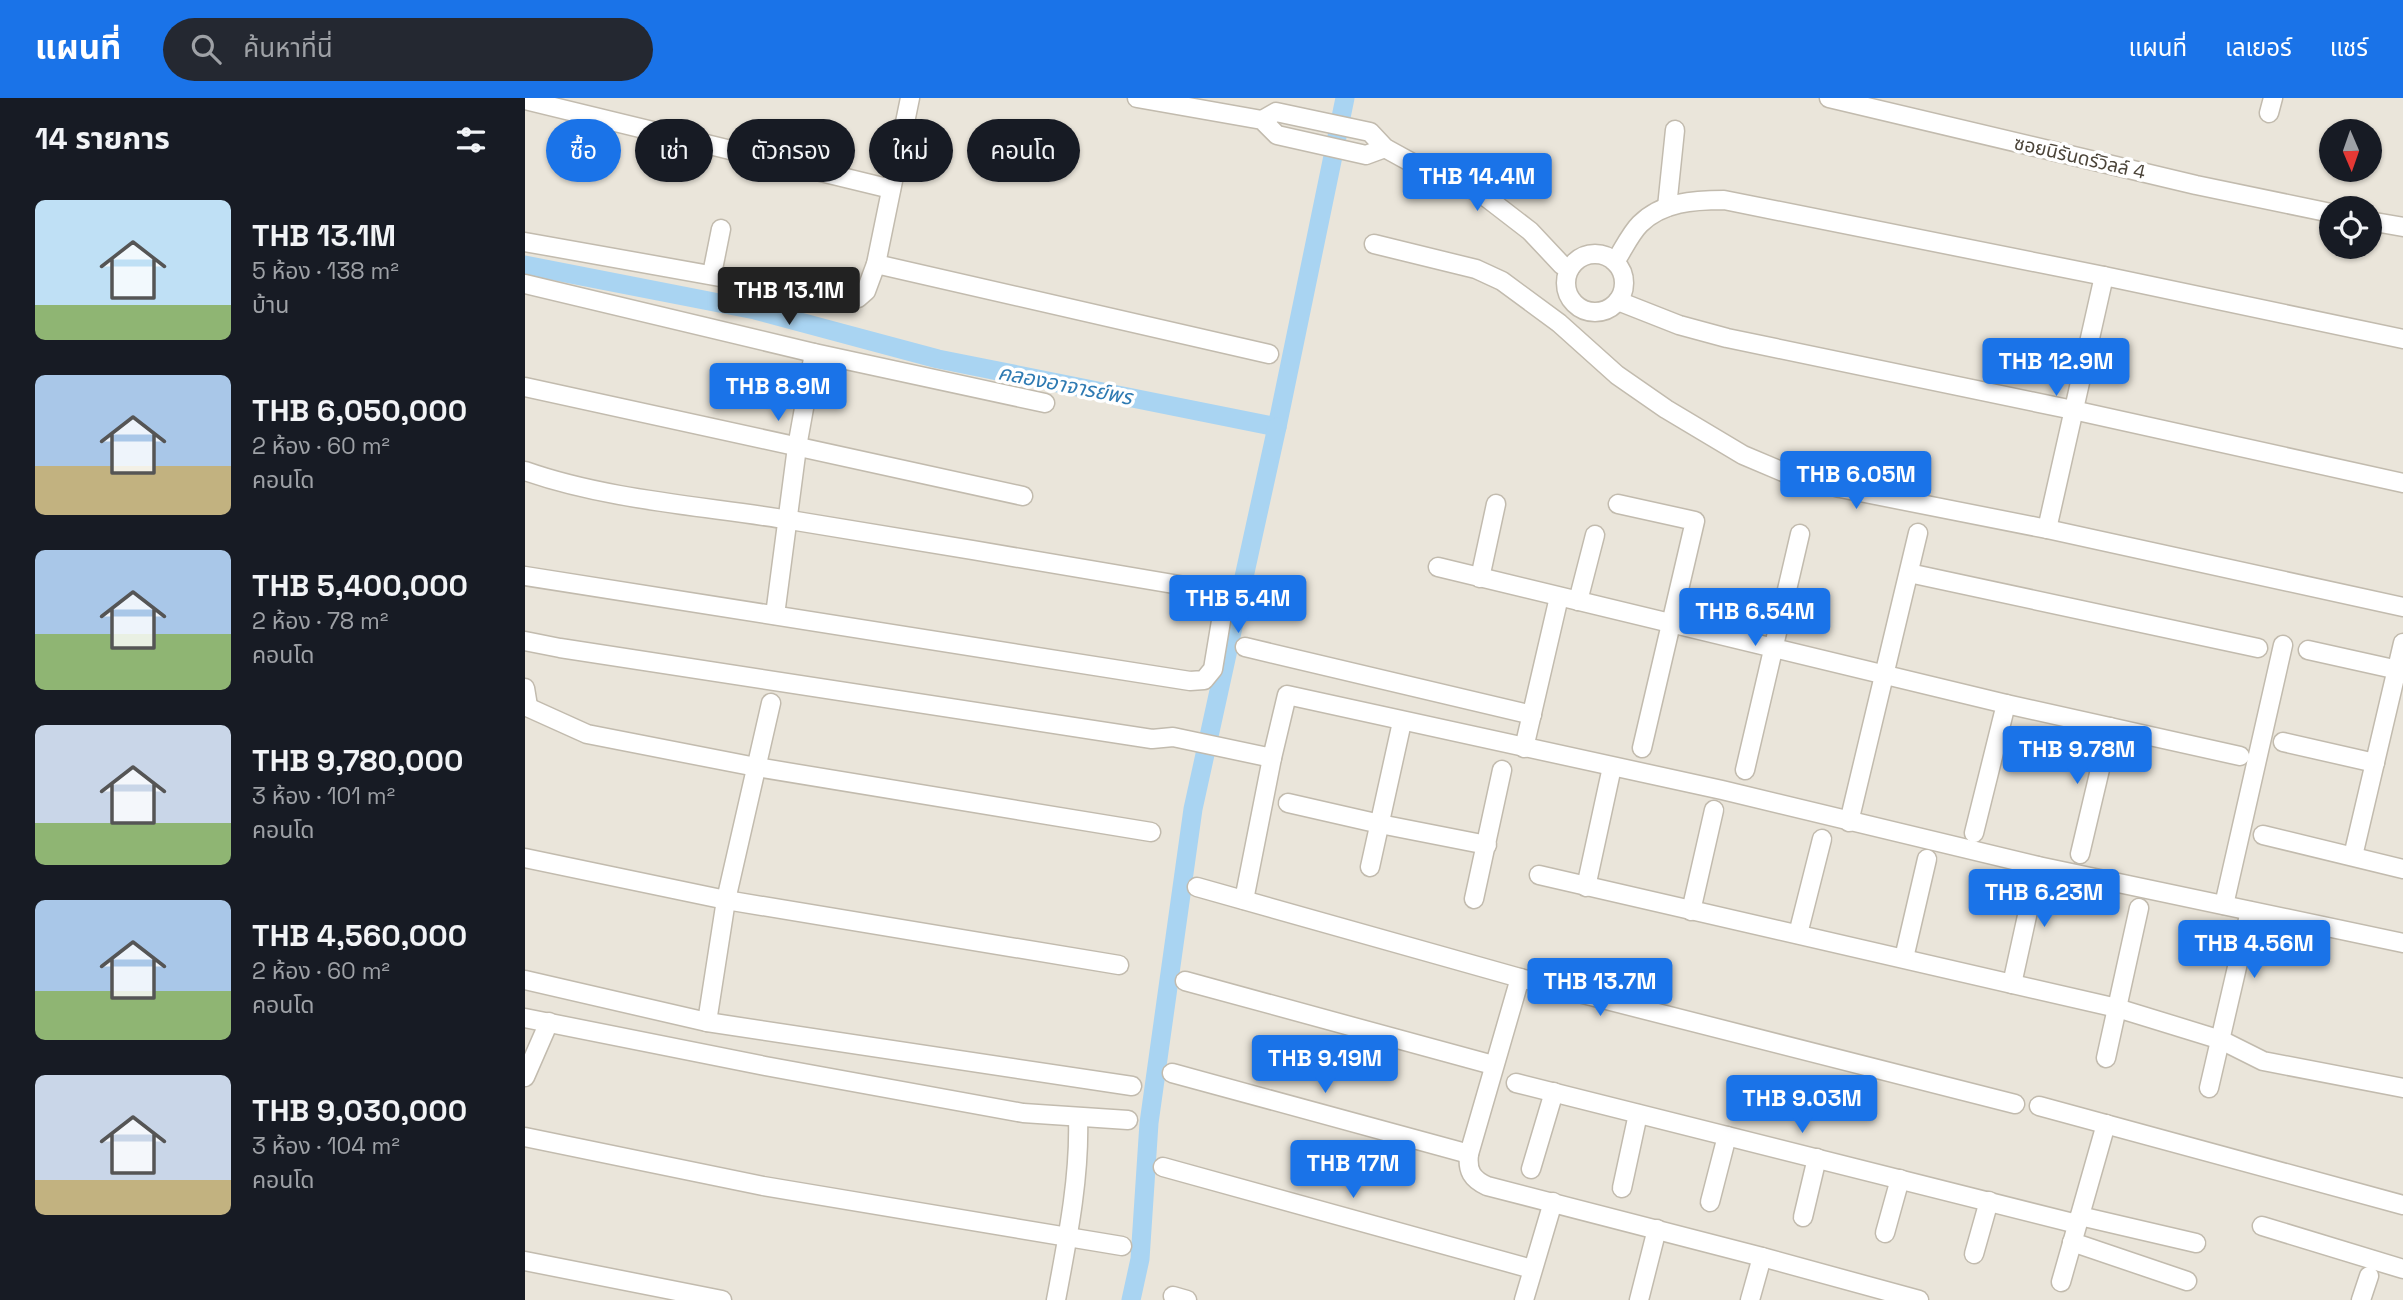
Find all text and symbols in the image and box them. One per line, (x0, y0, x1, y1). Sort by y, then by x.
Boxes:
search box (163, 18, 653, 81)
text: แผนที่ (35, 27, 121, 69)
icon: search (187, 30, 225, 68)
text: ค้นหาที่นี่ (243, 31, 333, 65)
text: แผนที่ (2129, 32, 2187, 63)
text: เลเยอร์ (2225, 32, 2292, 63)
text: แชร์ (2330, 32, 2368, 63)
text: 14 รายการ (35, 119, 170, 158)
chip: ซื้อ (546, 119, 621, 182)
chip: เช่า (635, 119, 713, 182)
chip: ตัวกรอง (727, 119, 855, 182)
chip: ใหม่ (869, 119, 953, 182)
chip: คอนโด (967, 119, 1080, 182)
north arrow (2319, 119, 2382, 182)
map controls (2319, 119, 2382, 259)
icon: filters (452, 121, 490, 159)
street label: ซอยนิรันดร์วิลล์ 4 (2012, 130, 2148, 185)
pin: THB 14.4M (1397, 153, 1557, 213)
text: THB 14.4M (1419, 161, 1535, 191)
button: locate (2319, 196, 2382, 259)
text: THB 13.1M (252, 216, 396, 255)
icon: home (91, 228, 175, 312)
text: 5 ห้อง · 138 m² (252, 256, 399, 286)
pin: THB 13.1M (709, 268, 869, 327)
text: THB 13.1M (734, 275, 844, 305)
text: บ้าน (252, 290, 289, 320)
pin: THB 12.9M (1976, 338, 2136, 398)
text: THB 12.9M (1998, 346, 2114, 376)
water label: คลองอาจารย์พร (996, 358, 1136, 411)
pin: THB 8.9M (706, 364, 850, 423)
text: THB 8.9M (726, 371, 830, 401)
text: THB 6,050,000 (252, 391, 467, 430)
icon: home (91, 403, 175, 487)
text: 2 ห้อง · 60 m² (252, 431, 390, 461)
pin: THB 6.05M (1776, 452, 1936, 511)
text: THB 6.05M (1796, 459, 1916, 489)
text: คอนโด (252, 465, 314, 495)
text: THB 5,400,000 (252, 566, 468, 605)
pin: THB 5.4M (1166, 575, 1310, 635)
icon: home (91, 578, 175, 662)
text: THB 5.4M (1185, 583, 1291, 613)
pin: THB 6.54M (1675, 588, 1835, 648)
text: THB 6.54M (1695, 596, 1815, 626)
text: 2 ห้อง · 78 m² (252, 606, 388, 636)
text: คอนโด (252, 640, 314, 670)
pin: THB 9.78M (1997, 726, 2157, 786)
text: THB 9.78M (2019, 734, 2135, 764)
text: THB 9,780,000 (252, 741, 463, 780)
icon: home (91, 753, 175, 837)
text: 3 ห้อง · 101 m² (252, 781, 395, 811)
text: คอนโด (252, 815, 314, 845)
pin: THB 6.23M (1964, 870, 2124, 929)
text: THB 6.23M (1985, 877, 2103, 907)
text: THB 4,560,000 (252, 916, 467, 955)
pin: THB 4.56M (2174, 920, 2334, 980)
icon: home (91, 928, 175, 1012)
text: THB 4.56M (2194, 928, 2314, 958)
text: 2 ห้อง · 60 m² (252, 956, 390, 986)
pin: THB 13.7M (1520, 958, 1680, 1018)
text: THB 13.7M (1543, 966, 1657, 996)
text: คอนโด (252, 990, 314, 1020)
pin: THB 9.19M (1245, 1035, 1405, 1095)
text: THB 9.19M (1268, 1043, 1382, 1073)
pin: THB 9.03M (1722, 1076, 1882, 1135)
text: THB 9.03M (1742, 1083, 1862, 1113)
text: THB 9,030,000 (252, 1091, 467, 1130)
icon: home (91, 1103, 175, 1187)
text: 3 ห้อง · 104 m² (252, 1131, 400, 1161)
pin: THB 17M (1288, 1140, 1418, 1200)
text: THB 17M (1306, 1148, 1400, 1178)
text: คอนโด (252, 1165, 314, 1195)

